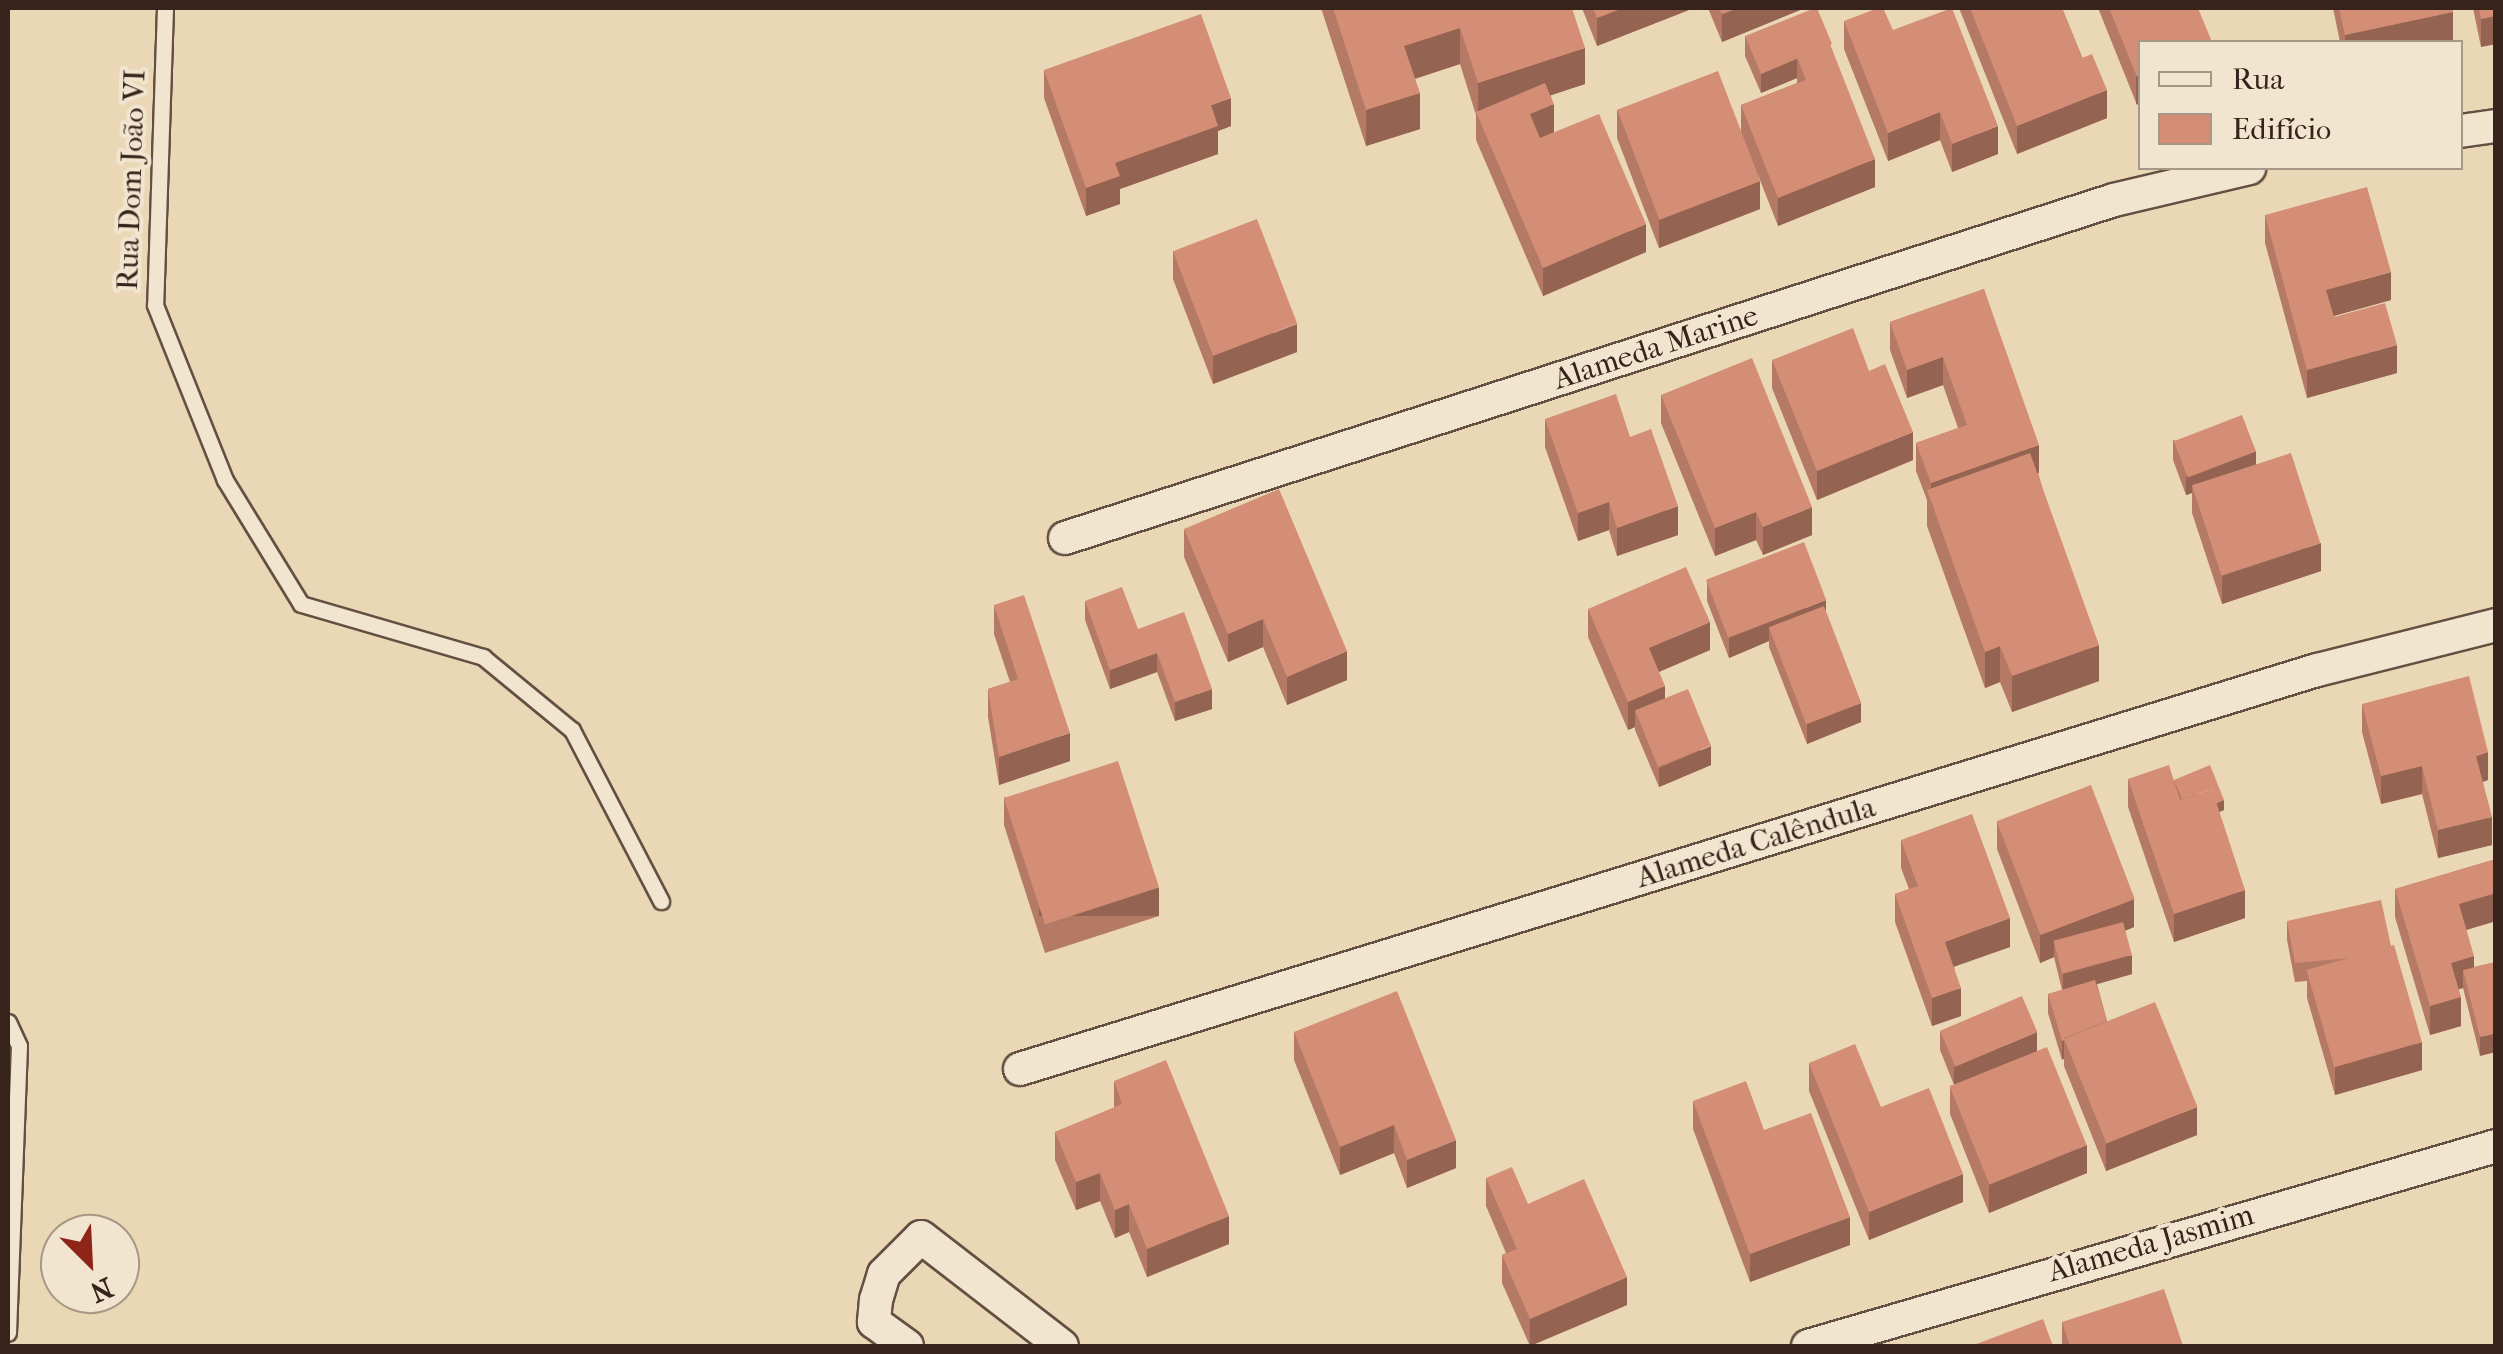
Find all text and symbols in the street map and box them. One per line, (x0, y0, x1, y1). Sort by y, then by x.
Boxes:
legend (2138, 40, 2463, 170)
text: Rua (2232, 62, 2284, 97)
street label: Rua Dom João VI (110, 69, 154, 291)
text: Edifício (2232, 112, 2331, 147)
street label: Alameda Marine (1549, 298, 1763, 398)
street label: Alameda Calêndula (1632, 790, 1880, 896)
street label: Alameda Jasmim (2044, 1197, 2258, 1291)
north arrow (40, 1214, 140, 1314)
text: N (85, 1271, 118, 1309)

